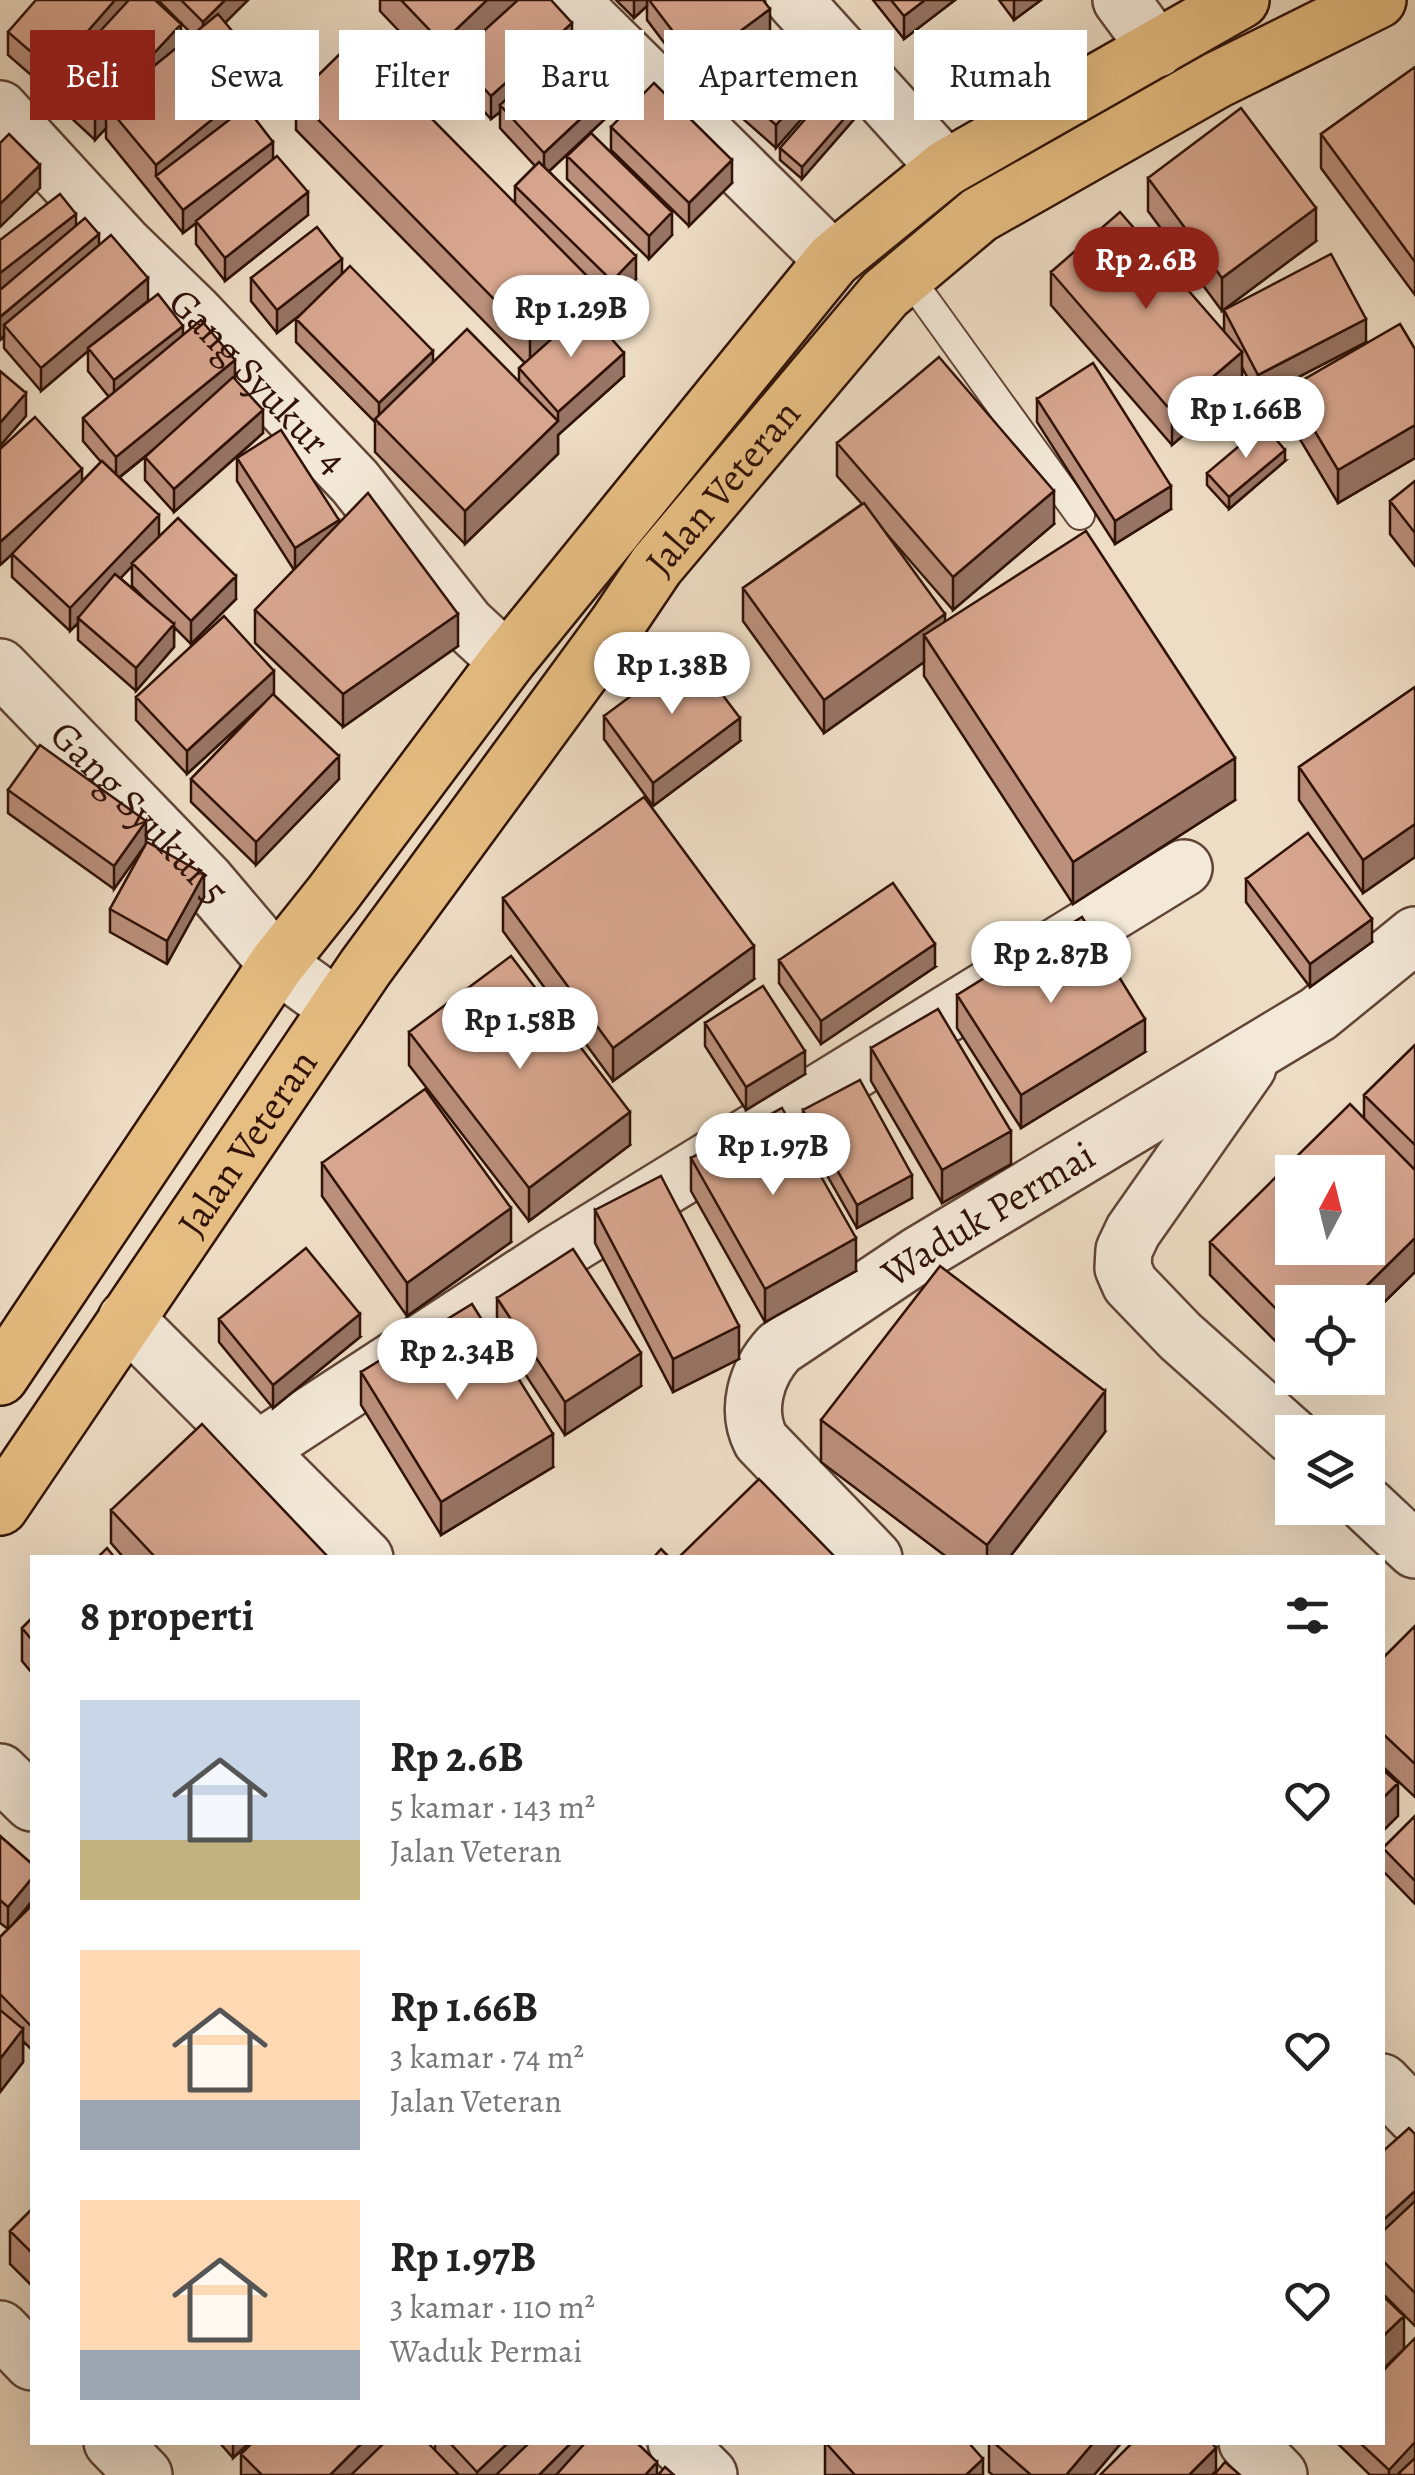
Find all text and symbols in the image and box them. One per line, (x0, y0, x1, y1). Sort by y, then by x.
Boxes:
chip: Beli (30, 30, 155, 120)
chip: Sewa (175, 30, 319, 120)
chip: Filter (339, 30, 485, 120)
chip: Baru (505, 30, 644, 120)
chip: Apartemen (664, 30, 894, 120)
chip: Rumah (914, 30, 1087, 120)
pin: Rp 2.6B (1054, 227, 1238, 312)
text: Rp 2.6B (1095, 237, 1197, 281)
street label: Gang Syukur 4 (157, 275, 360, 486)
pin: Rp 1.29B (468, 275, 674, 360)
text: Rp 1.29B (514, 285, 628, 329)
pin: Rp 1.66B (1143, 376, 1349, 461)
text: Rp 1.66B (1190, 386, 1302, 430)
street label: Jalan Veteran (632, 388, 813, 588)
pin: Rp 1.38B (569, 632, 775, 717)
text: Rp 1.38B (616, 642, 728, 686)
street label: Gang Syukur 5 (38, 708, 242, 917)
pin: Rp 2.87B (948, 921, 1154, 1006)
text: Rp 2.87B (993, 931, 1109, 975)
pin: Rp 1.58B (417, 987, 623, 1072)
text: Rp 1.58B (464, 997, 576, 1041)
street label: Jalan Veteran (164, 1039, 330, 1247)
pin: Rp 1.97B (670, 1113, 876, 1198)
text: Rp 1.97B (717, 1123, 829, 1167)
street label: Waduk Permai (870, 1128, 1105, 1300)
north arrow (1275, 1155, 1385, 1265)
map controls (1275, 1155, 1385, 1525)
button: locate (1275, 1285, 1385, 1395)
pin: Rp 2.34B (354, 1318, 560, 1403)
text: Rp 2.34B (399, 1328, 515, 1372)
button: layers (1275, 1415, 1385, 1525)
text: 8 properti (80, 1587, 254, 1644)
icon: filters (1280, 1588, 1335, 1643)
text: Rp 2.6B (390, 1728, 524, 1785)
icon: home (160, 1740, 280, 1860)
icon: heart (1280, 1773, 1335, 1828)
text: 5 kamar · 143 m² (390, 1785, 595, 1829)
text: Jalan Veteran (390, 1829, 562, 1873)
text: Rp 1.66B (390, 1978, 538, 2035)
icon: home (160, 1990, 280, 2110)
icon: heart (1280, 2023, 1335, 2078)
text: 3 kamar · 74 m² (390, 2035, 584, 2079)
text: Jalan Veteran (390, 2079, 562, 2123)
text: Rp 1.97B (390, 2228, 536, 2285)
icon: home (160, 2240, 280, 2360)
icon: heart (1280, 2273, 1335, 2328)
text: 3 kamar · 110 m² (390, 2285, 595, 2329)
text: Waduk Permai (390, 2329, 582, 2373)

